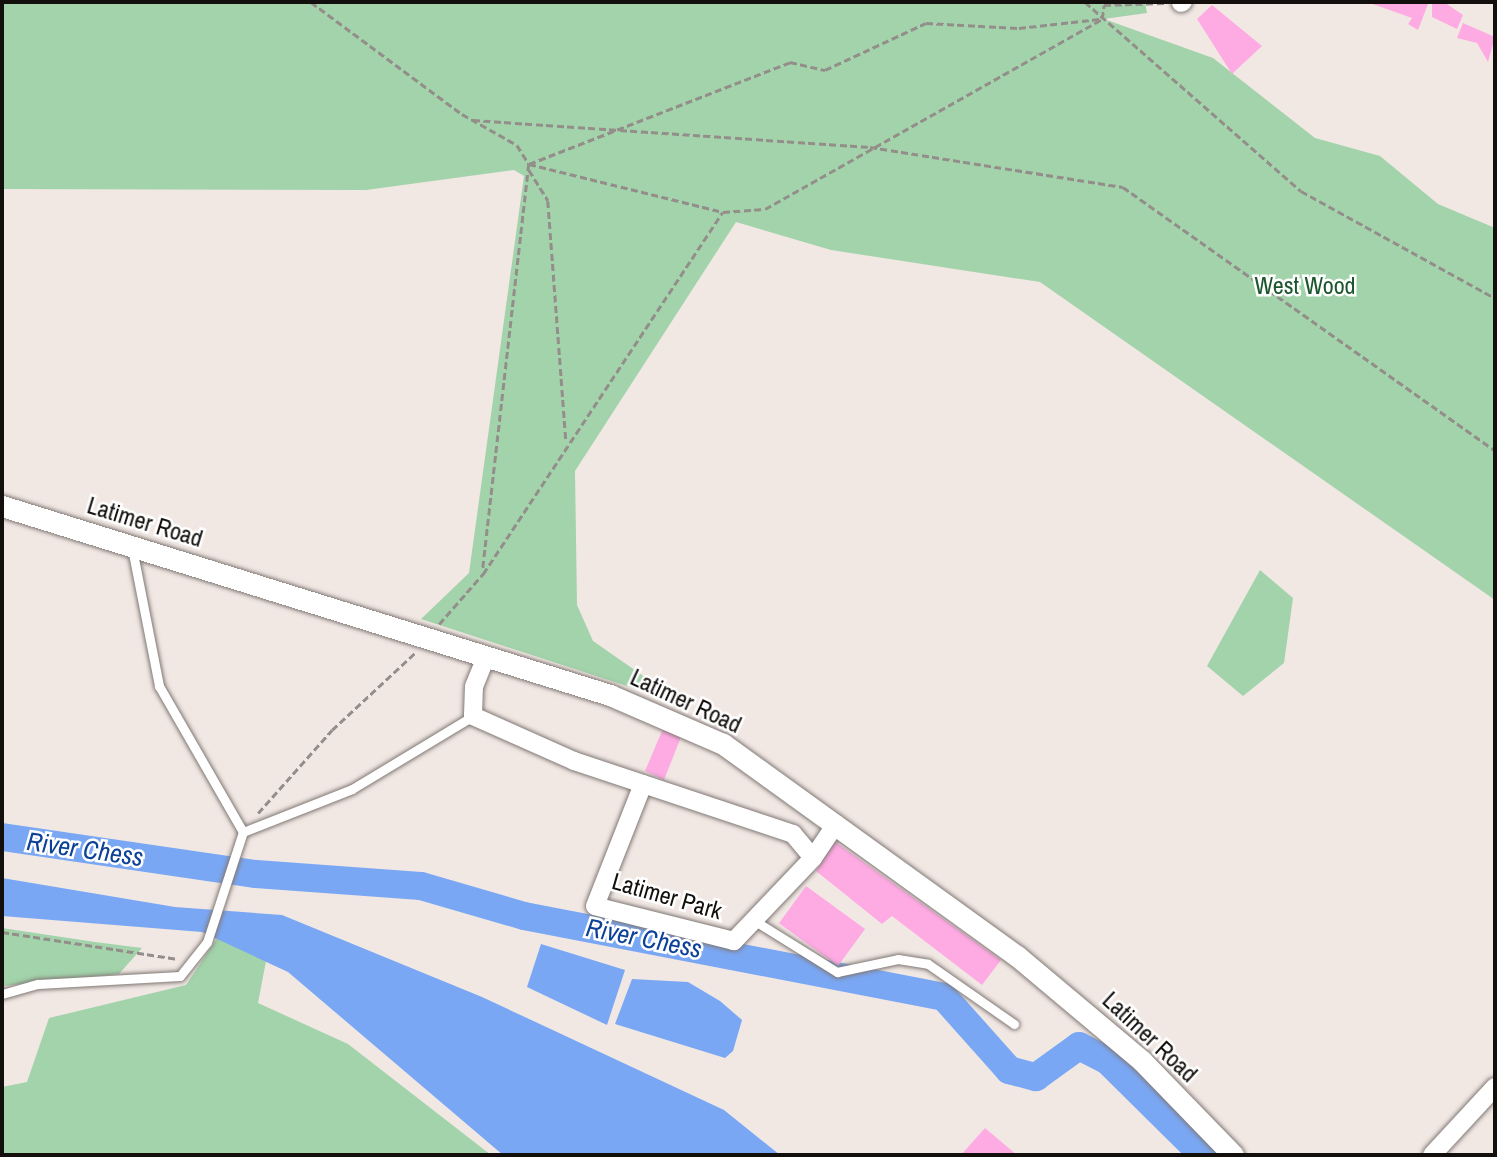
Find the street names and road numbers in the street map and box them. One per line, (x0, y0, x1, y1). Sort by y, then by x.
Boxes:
street label: Latimer Road (84, 491, 206, 553)
street label: Latimer Road (626, 663, 746, 739)
street label: Latimer Park (609, 867, 725, 925)
street label: Latimer Road (1097, 986, 1203, 1088)

